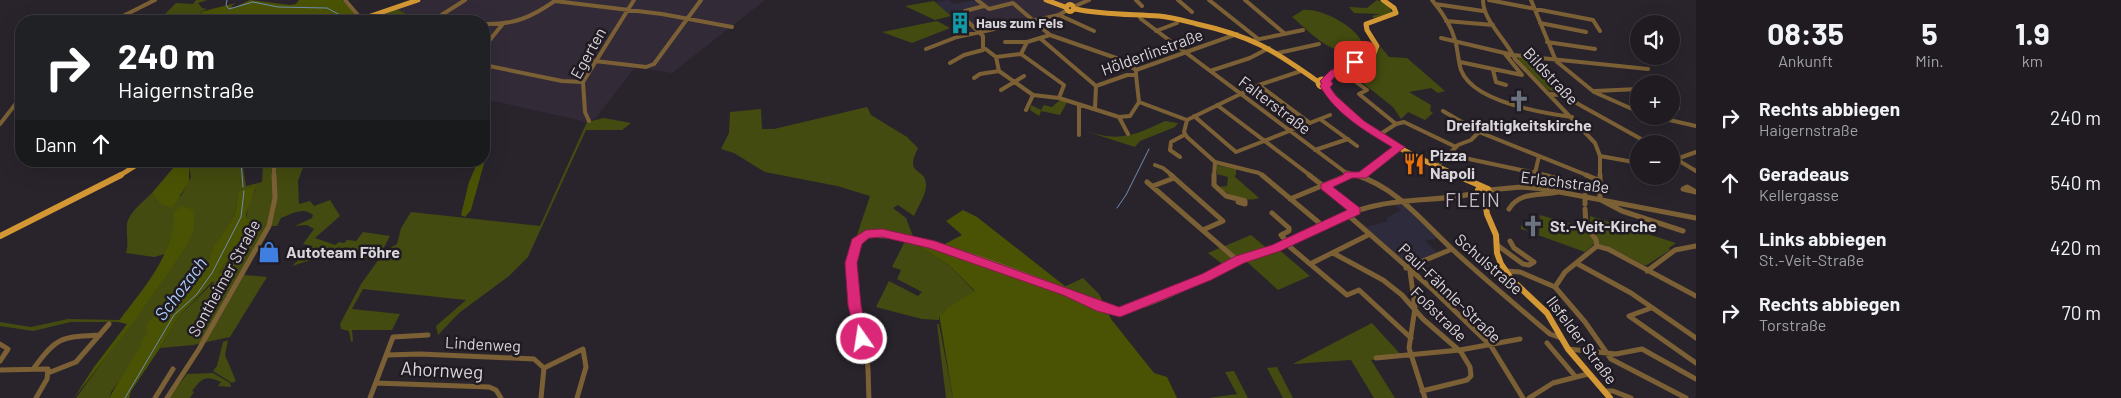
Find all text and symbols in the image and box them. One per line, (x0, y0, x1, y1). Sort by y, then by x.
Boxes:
building icon: Haus zum Fels (947, 10, 973, 36)
place label: Haus zum Fels (976, 14, 1063, 31)
map controls (1630, 15, 1680, 185)
button: sound (1630, 15, 1680, 65)
text: 08:35 (1767, 15, 1844, 51)
text: 5 (1921, 15, 1938, 51)
text: 1.9 (2015, 15, 2050, 51)
street label: Egerten (566, 24, 609, 82)
street label: Hölderlinstraße (1098, 24, 1205, 79)
text: 240 m (118, 34, 215, 76)
icon: right (35, 35, 100, 100)
pin (1334, 41, 1376, 83)
street label: Bildstraße (1520, 43, 1583, 108)
icon: arrive (1341, 48, 1369, 76)
text: Ankunft (1778, 51, 1833, 70)
text: Min. (1915, 51, 1944, 70)
text: km (2022, 51, 2043, 70)
street label: Falterstraße (1236, 71, 1315, 138)
button: + (1630, 75, 1680, 125)
text: Haigernstraße (118, 76, 254, 102)
church icon: Dreifaltigkeitskirche (1506, 88, 1532, 114)
text: Rechts abbiegen (1759, 97, 1900, 120)
icon: right (1716, 104, 1744, 132)
text: 240 m (2050, 106, 2101, 129)
place label: Dreifaltigkeitskirche (1446, 115, 1592, 134)
text: Haigernstraße (1759, 120, 1858, 139)
icon: ahead (87, 130, 115, 158)
text: Dann (35, 133, 77, 156)
button: − (1630, 135, 1680, 185)
place label: Pizza Napoli (1430, 145, 1475, 182)
restaurant icon: Pizza Napoli (1401, 151, 1427, 177)
text: Geradeaus (1759, 162, 1849, 185)
street label: Erlachstraße (1520, 167, 1610, 196)
icon: ahead (1716, 169, 1744, 197)
text: 540 m (2051, 171, 2101, 194)
text: Kellergasse (1759, 185, 1839, 204)
district label: FLEIN (1445, 188, 1501, 211)
church icon: St.-Veit-Kirche (1520, 213, 1546, 239)
street label: Sontheimer Straße (184, 216, 264, 340)
place label: St.-Veit-Kirche (1550, 216, 1657, 235)
text: Links abbiegen (1759, 227, 1886, 250)
street label: Schulstraße (1452, 229, 1527, 298)
icon: left (1716, 234, 1744, 262)
text: 420 m (2050, 236, 2101, 259)
shop icon: Autoteam Föhre (256, 239, 282, 265)
street label: Paul-Fähnle-Straße (1395, 239, 1506, 346)
place label: Autoteam Föhre (286, 242, 400, 261)
text: St.-Veit-Straße (1759, 250, 1864, 269)
water label: Schozach (149, 252, 211, 325)
street label: Foßstraße (1407, 282, 1471, 345)
street label: Ilsfelder Straße (1543, 292, 1622, 388)
text: Rechts abbiegen (1759, 292, 1900, 315)
icon: right (1716, 299, 1744, 327)
text: 70 m (2062, 301, 2101, 324)
position arrow (835, 312, 887, 364)
text: Torstraße (1759, 315, 1826, 334)
street label: Lindenweg (445, 332, 521, 355)
street label: Ahornweg (400, 356, 484, 383)

